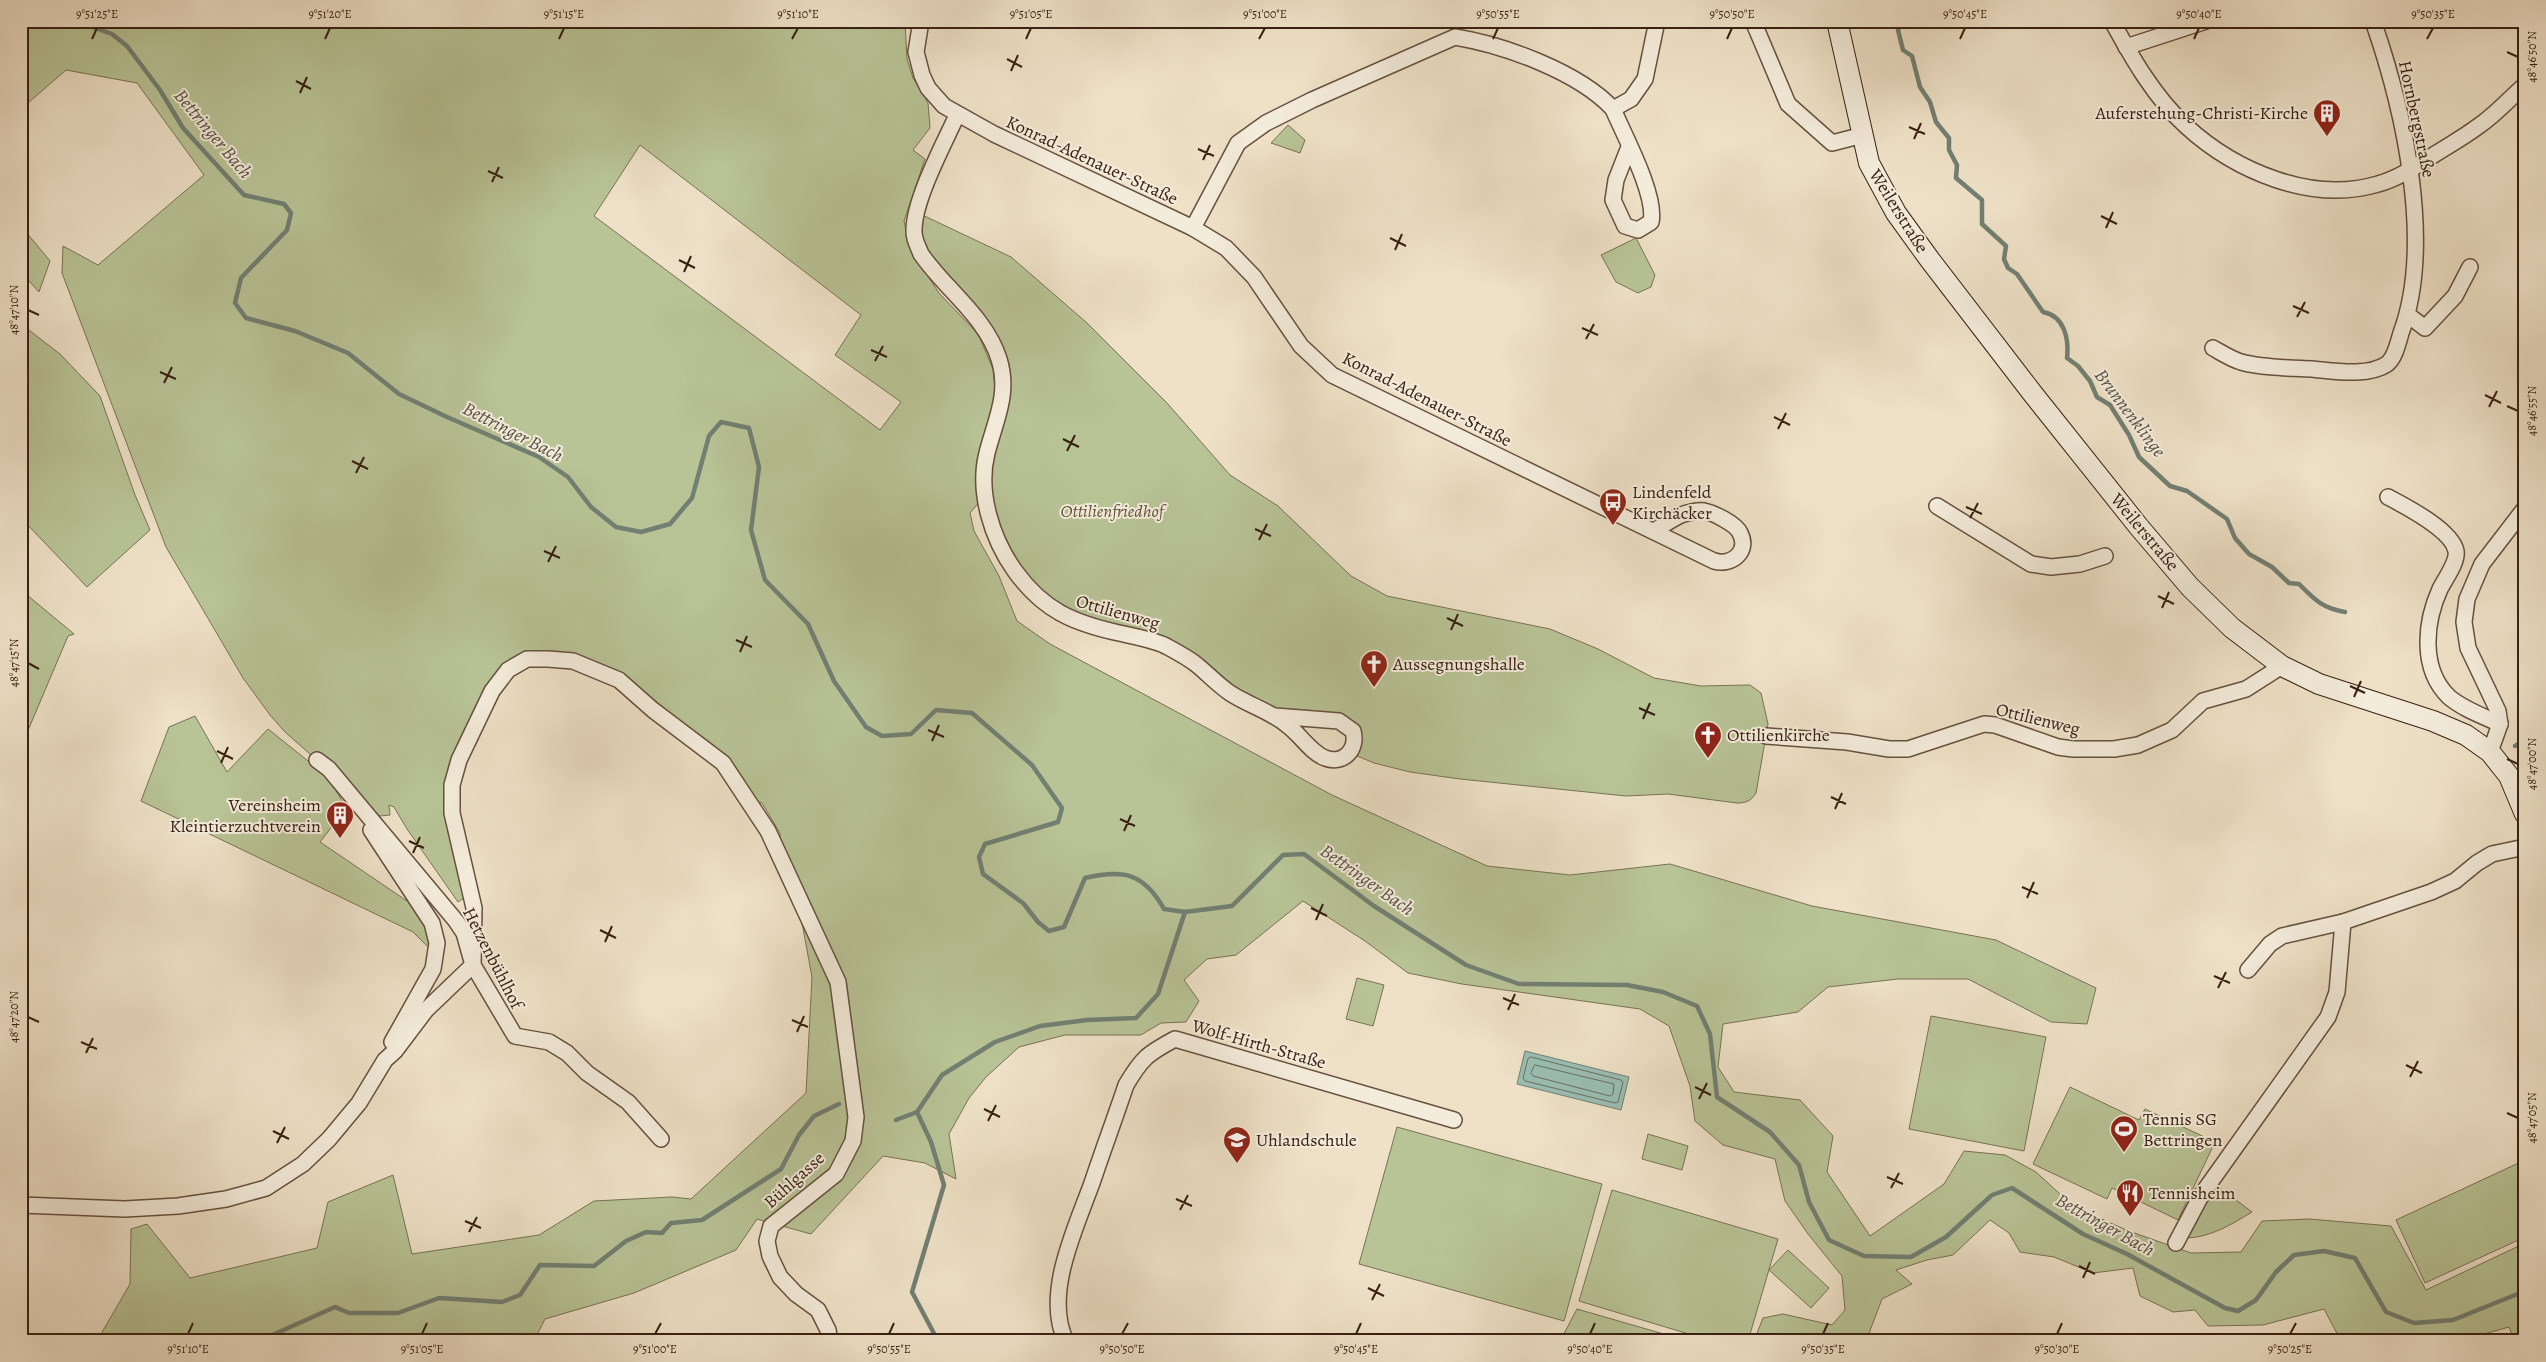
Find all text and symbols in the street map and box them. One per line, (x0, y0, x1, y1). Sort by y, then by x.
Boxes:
text: 9°51'25"E (76, 6, 118, 22)
text: 9°51'20"E (308, 6, 352, 22)
text: 9°51'15"E (544, 6, 584, 22)
text: 9°51'10"E (777, 6, 819, 22)
text: 9°51'05"E (1010, 6, 1052, 22)
text: 9°51'00"E (1243, 6, 1287, 22)
text: 9°50'55"E (1476, 6, 1520, 22)
text: 9°50'50"E (1710, 6, 1754, 22)
text: 9°50'45"E (1943, 6, 1987, 22)
text: 9°50'40"E (2176, 6, 2222, 22)
text: 9°50'35"E (2411, 6, 2455, 22)
text: 48°46'50"N (2524, 31, 2540, 83)
street label: Hornbergstraße (2393, 58, 2441, 180)
water label: Bettringer Bach (168, 84, 258, 184)
building icon: Auferstehung-Christi-Kirche (2312, 98, 2342, 137)
place label: Auferstehung-Christi-Kirche (2094, 101, 2308, 125)
street label: Konrad-Adenauer-Straße (1002, 110, 1182, 210)
street label: Weilerstraße (1863, 164, 1934, 258)
text: 48°47'10"N (6, 285, 22, 335)
street label: Konrad-Adenauer-Straße (1338, 346, 1516, 452)
water label: Brunnenklinge (2088, 363, 2172, 463)
text: 48°46'55"N (2524, 385, 2540, 436)
water label: Bettringer Bach (458, 396, 568, 468)
place label: Lindenfeld Kirchäcker (1632, 480, 1712, 525)
bus stop icon: Lindenfeld Kirchäcker (1598, 487, 1628, 526)
street label: Weilerstraße (2105, 487, 2185, 576)
park label: Ottilienfriedhof (1061, 499, 1167, 523)
street label: Ottilienweg (1073, 589, 1163, 635)
text: 48°47'15"N (6, 638, 22, 687)
church icon: Aussegnungshalle (1359, 649, 1389, 688)
place label: Aussegnungshalle (1392, 652, 1525, 676)
street label: Ottilienweg (1993, 697, 2083, 741)
church icon: Ottilienkirche (1693, 720, 1723, 759)
place label: Ottilienkirche (1727, 723, 1830, 747)
text: 48°47'00"N (2524, 737, 2540, 790)
place label: Vereinsheim Kleintierzuchtverein (170, 793, 321, 838)
building icon: Vereinsheim Kleintierzuchtverein (325, 800, 355, 839)
water label: Bettringer Bach (1315, 838, 1419, 922)
street label: Hetzenbühlhof (457, 903, 530, 1016)
text: 48°47'20"N (6, 991, 22, 1043)
street label: Wolf-Hirth-Straße (1188, 1013, 1329, 1075)
text: 48°47'05"N (2524, 1092, 2540, 1144)
place label: Tennis SG Bettringen (2143, 1107, 2222, 1152)
sports icon: Tennis SG Bettringen (2109, 1114, 2139, 1153)
school or university icon: Uhlandschule (1222, 1125, 1252, 1164)
place label: Uhlandschule (1256, 1128, 1357, 1152)
street label: Bühlgasse (758, 1146, 830, 1214)
restaurant icon: Tennisheim (2115, 1178, 2145, 1217)
place label: Tennisheim (2149, 1181, 2236, 1205)
water label: Bettringer Bach (2051, 1187, 2159, 1263)
text: 9°51'10"E (167, 1341, 209, 1357)
text: 9°51'05"E (401, 1341, 443, 1357)
text: 9°51'00"E (633, 1341, 677, 1357)
text: 9°50'55"E (867, 1341, 911, 1357)
text: 9°50'50"E (1100, 1341, 1144, 1357)
text: 9°50'45"E (1334, 1341, 1378, 1357)
text: 9°50'40"E (1567, 1341, 1613, 1357)
text: 9°50'35"E (1801, 1341, 1845, 1357)
text: 9°50'30"E (2035, 1341, 2079, 1357)
text: 9°50'25"E (2268, 1341, 2312, 1357)

